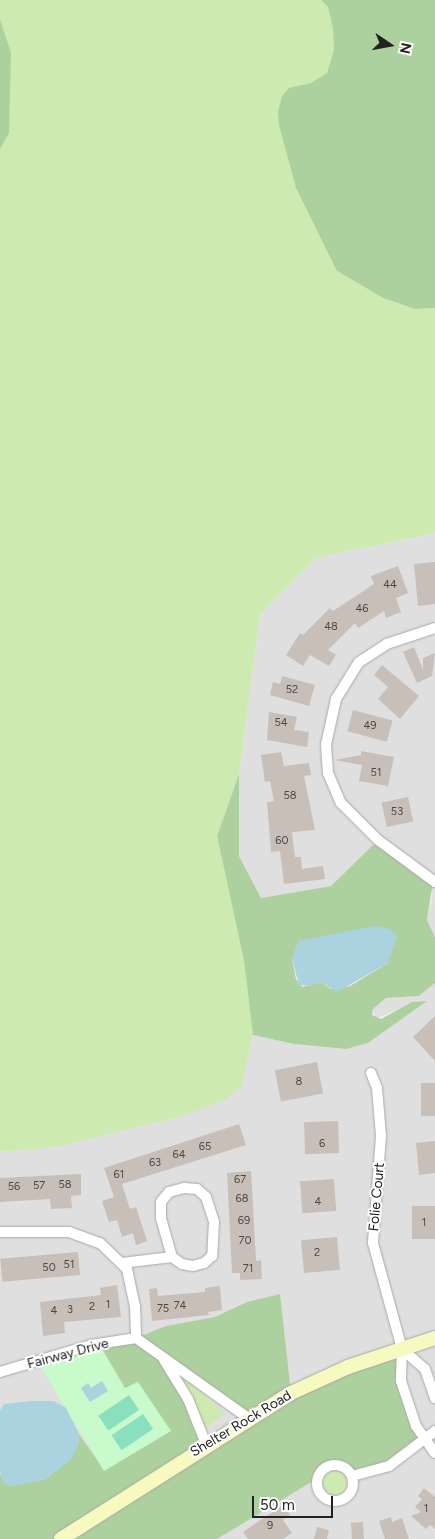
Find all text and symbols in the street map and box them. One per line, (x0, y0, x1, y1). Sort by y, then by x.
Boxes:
north arrow (365, 20, 415, 70)
text: N (396, 41, 415, 55)
house number: 44 (383, 578, 397, 592)
house number: 46 (355, 602, 369, 616)
house number: 48 (324, 620, 338, 634)
house number: 52 (286, 683, 298, 697)
house number: 54 (274, 716, 288, 730)
house number: 49 (363, 719, 377, 733)
house number: 51 (371, 766, 381, 780)
house number: 58 (283, 789, 297, 803)
house number: 53 (391, 805, 403, 819)
house number: 60 (275, 834, 289, 848)
house number: 8 (296, 1075, 302, 1089)
house number: 6 (319, 1137, 325, 1151)
house number: 65 (199, 1140, 211, 1154)
house number: 64 (172, 1148, 186, 1162)
house number: 63 (149, 1156, 161, 1170)
street label: Folie Court (366, 1162, 388, 1232)
house number: 61 (114, 1168, 124, 1182)
house number: 67 (234, 1173, 246, 1187)
house number: 58 (58, 1178, 72, 1192)
house number: 57 (33, 1179, 45, 1193)
house number: 56 (8, 1180, 20, 1194)
house number: 68 (236, 1192, 248, 1206)
house number: 4 (315, 1195, 321, 1209)
house number: 69 (238, 1214, 250, 1228)
house number: 1 (422, 1216, 426, 1230)
house number: 70 (239, 1234, 251, 1248)
house number: 2 (314, 1246, 320, 1260)
house number: 51 (64, 1258, 74, 1272)
house number: 50 (42, 1261, 56, 1275)
house number: 71 (243, 1262, 253, 1276)
house number: 1 (106, 1298, 110, 1312)
house number: 74 (174, 1299, 186, 1313)
house number: 2 (89, 1300, 95, 1314)
house number: 75 (157, 1302, 169, 1316)
house number: 3 (67, 1303, 73, 1317)
house number: 4 (51, 1304, 57, 1318)
street label: Fairway Drive (25, 1335, 111, 1373)
street label: Shelter Rock Road (187, 1387, 295, 1461)
scale bar (255, 1486, 336, 1518)
text: 50 m (260, 1496, 295, 1514)
house number: 1 (424, 1502, 428, 1516)
house number: 9 (267, 1519, 273, 1533)

